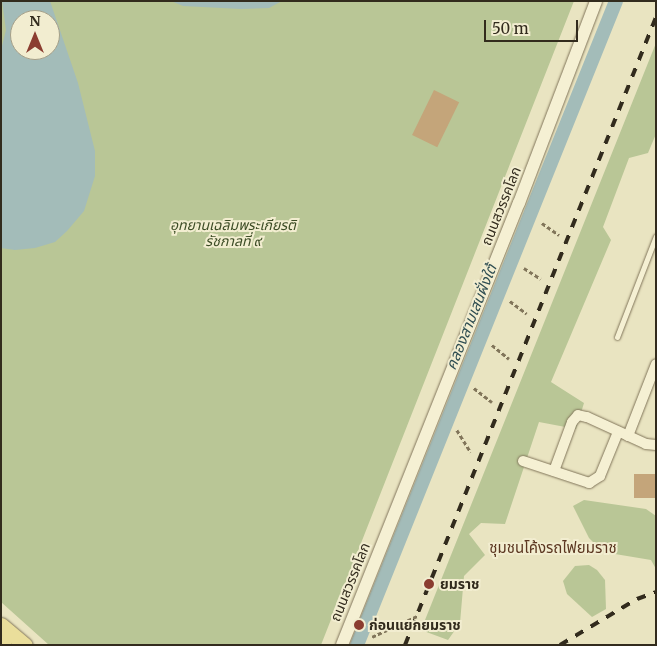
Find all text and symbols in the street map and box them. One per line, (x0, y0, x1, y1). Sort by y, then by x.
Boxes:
north arrow (10, 10, 60, 60)
scale bar (487, 10, 581, 42)
text: N (29, 12, 41, 30)
text: 50 m (492, 19, 529, 38)
street label: ถนนสวรรคโลก (478, 164, 524, 248)
park label: อุทยานเฉลิมพระเกียรติ รัชกาลที่ ๙ (170, 217, 296, 250)
water label: คลองสามเสนฝั่งใต้ (442, 262, 500, 372)
district label: ชุมชนโค้งรถไฟยมราช (489, 539, 617, 557)
street label: ถนนสวรรคโลก (327, 540, 373, 624)
place label: ยมราช (440, 576, 479, 592)
marker: ยมราช (422, 577, 436, 591)
place label: ก่อนแยกยมราช (369, 617, 461, 633)
marker: ก่อนแยกยมราช (353, 619, 365, 631)

